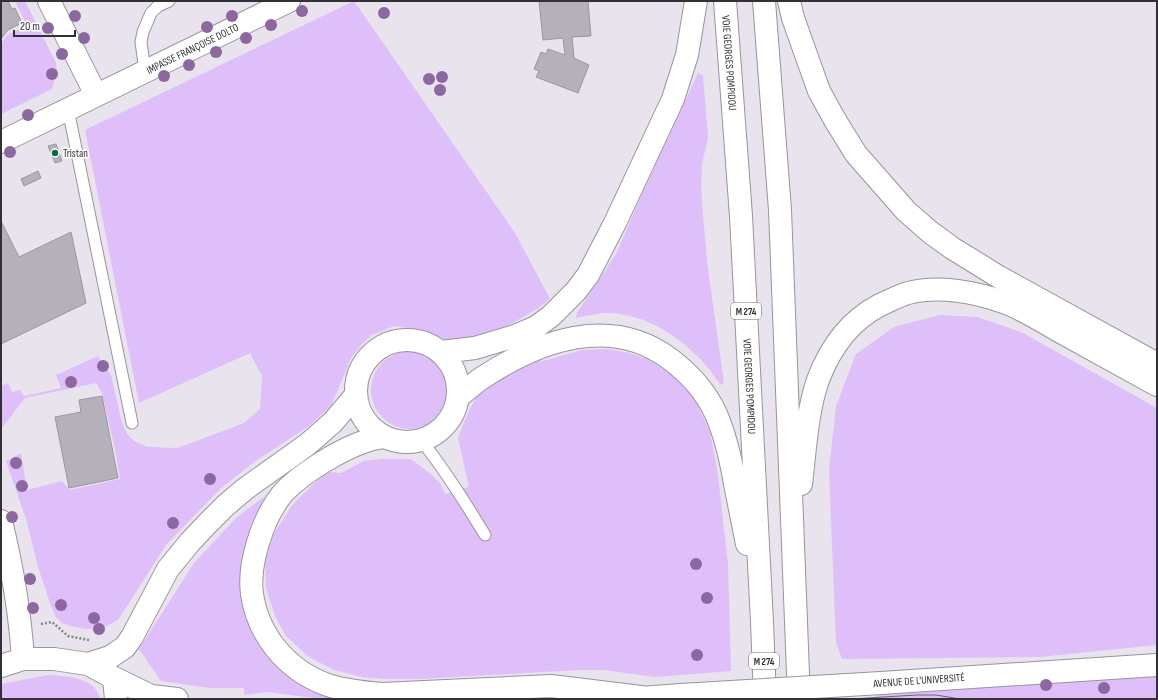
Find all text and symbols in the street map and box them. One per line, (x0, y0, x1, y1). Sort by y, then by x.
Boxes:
scale bar (14, 12, 75, 38)
street label: VOIE GEORGES POMPIDOU (719, 15, 739, 111)
text: 20 m (20, 19, 40, 34)
street label: IMPASSE FRANÇOISE DOLTO (144, 21, 241, 77)
place label: Tristan (63, 147, 88, 160)
marker: Tristan (50, 148, 60, 158)
road number: M 274 (731, 303, 761, 319)
street label: VOIE GEORGES POMPIDOU (740, 338, 758, 434)
road number: M 274 (749, 653, 779, 669)
street label: AVENUE DE L'UNIVERSITÉ (872, 671, 965, 690)

